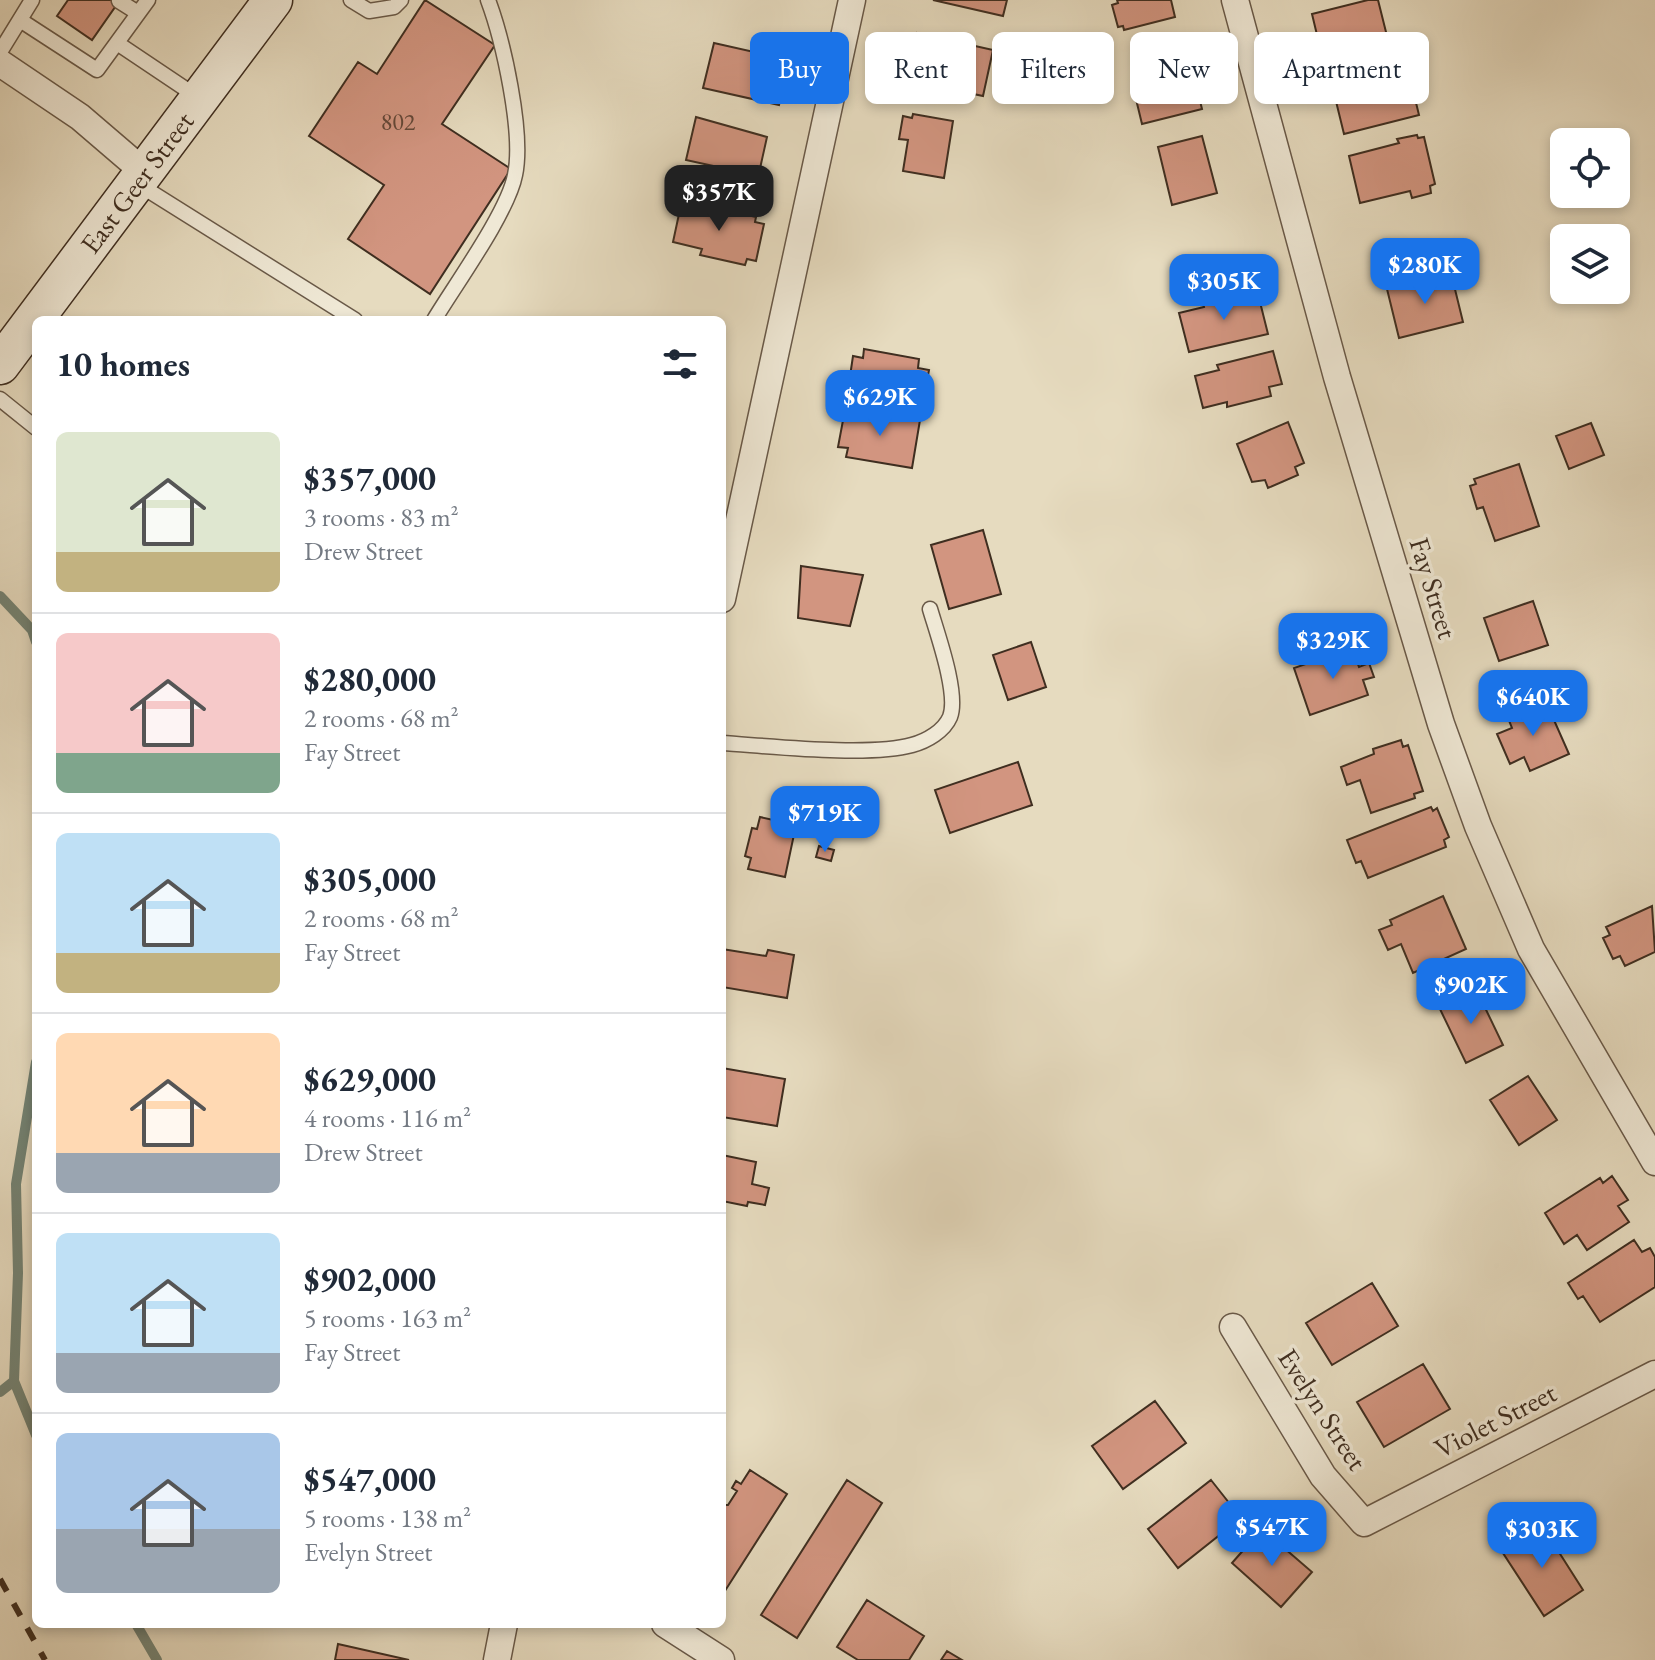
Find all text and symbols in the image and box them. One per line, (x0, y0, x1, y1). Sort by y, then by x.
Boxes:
chip: Buy (750, 32, 849, 104)
chip: Rent (865, 32, 976, 104)
chip: Filters (992, 32, 1114, 104)
chip: New (1130, 32, 1238, 104)
chip: Apartment (1254, 32, 1429, 104)
street label: East Geer Street (72, 104, 201, 261)
house number: 802 (381, 106, 416, 137)
map controls (1550, 128, 1630, 304)
button: locate (1550, 128, 1630, 208)
pin: $357K (663, 165, 775, 233)
text: $357K (682, 174, 756, 208)
button: layers (1550, 224, 1630, 304)
pin: $280K (1369, 238, 1481, 306)
text: $280K (1388, 247, 1462, 281)
pin: $305K (1168, 254, 1280, 322)
text: $305K (1187, 263, 1261, 297)
text: 10 homes (56, 342, 190, 386)
icon: filters (658, 342, 702, 386)
pin: $629K (824, 370, 936, 438)
text: $629K (843, 379, 917, 413)
text: $357,000 (304, 456, 436, 500)
icon: home (120, 464, 216, 560)
text: 3 rooms · 83 m² (304, 500, 459, 534)
street label: Fay Street (1402, 533, 1466, 643)
text: Drew Street (304, 534, 423, 568)
pin: $329K (1277, 613, 1389, 681)
text: $329K (1296, 622, 1370, 656)
text: $280,000 (304, 657, 436, 701)
icon: home (120, 665, 216, 761)
pin: $640K (1477, 670, 1589, 738)
text: $640K (1496, 679, 1570, 713)
text: 2 rooms · 68 m² (304, 701, 459, 735)
text: Fay Street (304, 735, 400, 769)
pin: $719K (769, 786, 881, 854)
text: $719K (788, 795, 862, 829)
text: $305,000 (304, 857, 436, 901)
icon: home (120, 865, 216, 961)
text: 2 rooms · 68 m² (304, 901, 459, 935)
text: Fay Street (304, 935, 400, 969)
pin: $902K (1415, 958, 1527, 1026)
text: $902K (1434, 967, 1508, 1001)
text: $629,000 (304, 1057, 436, 1101)
icon: home (120, 1065, 216, 1161)
text: 4 rooms · 116 m² (304, 1101, 471, 1135)
text: Drew Street (304, 1135, 423, 1169)
text: $902,000 (304, 1257, 436, 1301)
icon: home (120, 1265, 216, 1361)
text: 5 rooms · 163 m² (304, 1301, 471, 1335)
text: Fay Street (304, 1335, 400, 1369)
street label: Evelyn Street (1270, 1341, 1376, 1477)
street label: Violet Street (1428, 1374, 1562, 1466)
text: $547,000 (304, 1457, 436, 1501)
icon: home (120, 1465, 216, 1561)
pin: $547K (1216, 1500, 1328, 1568)
text: 5 rooms · 138 m² (304, 1501, 471, 1535)
pin: $303K (1486, 1502, 1598, 1570)
text: $547K (1235, 1509, 1309, 1543)
text: $303K (1505, 1511, 1579, 1545)
text: Evelyn Street (304, 1535, 432, 1569)

